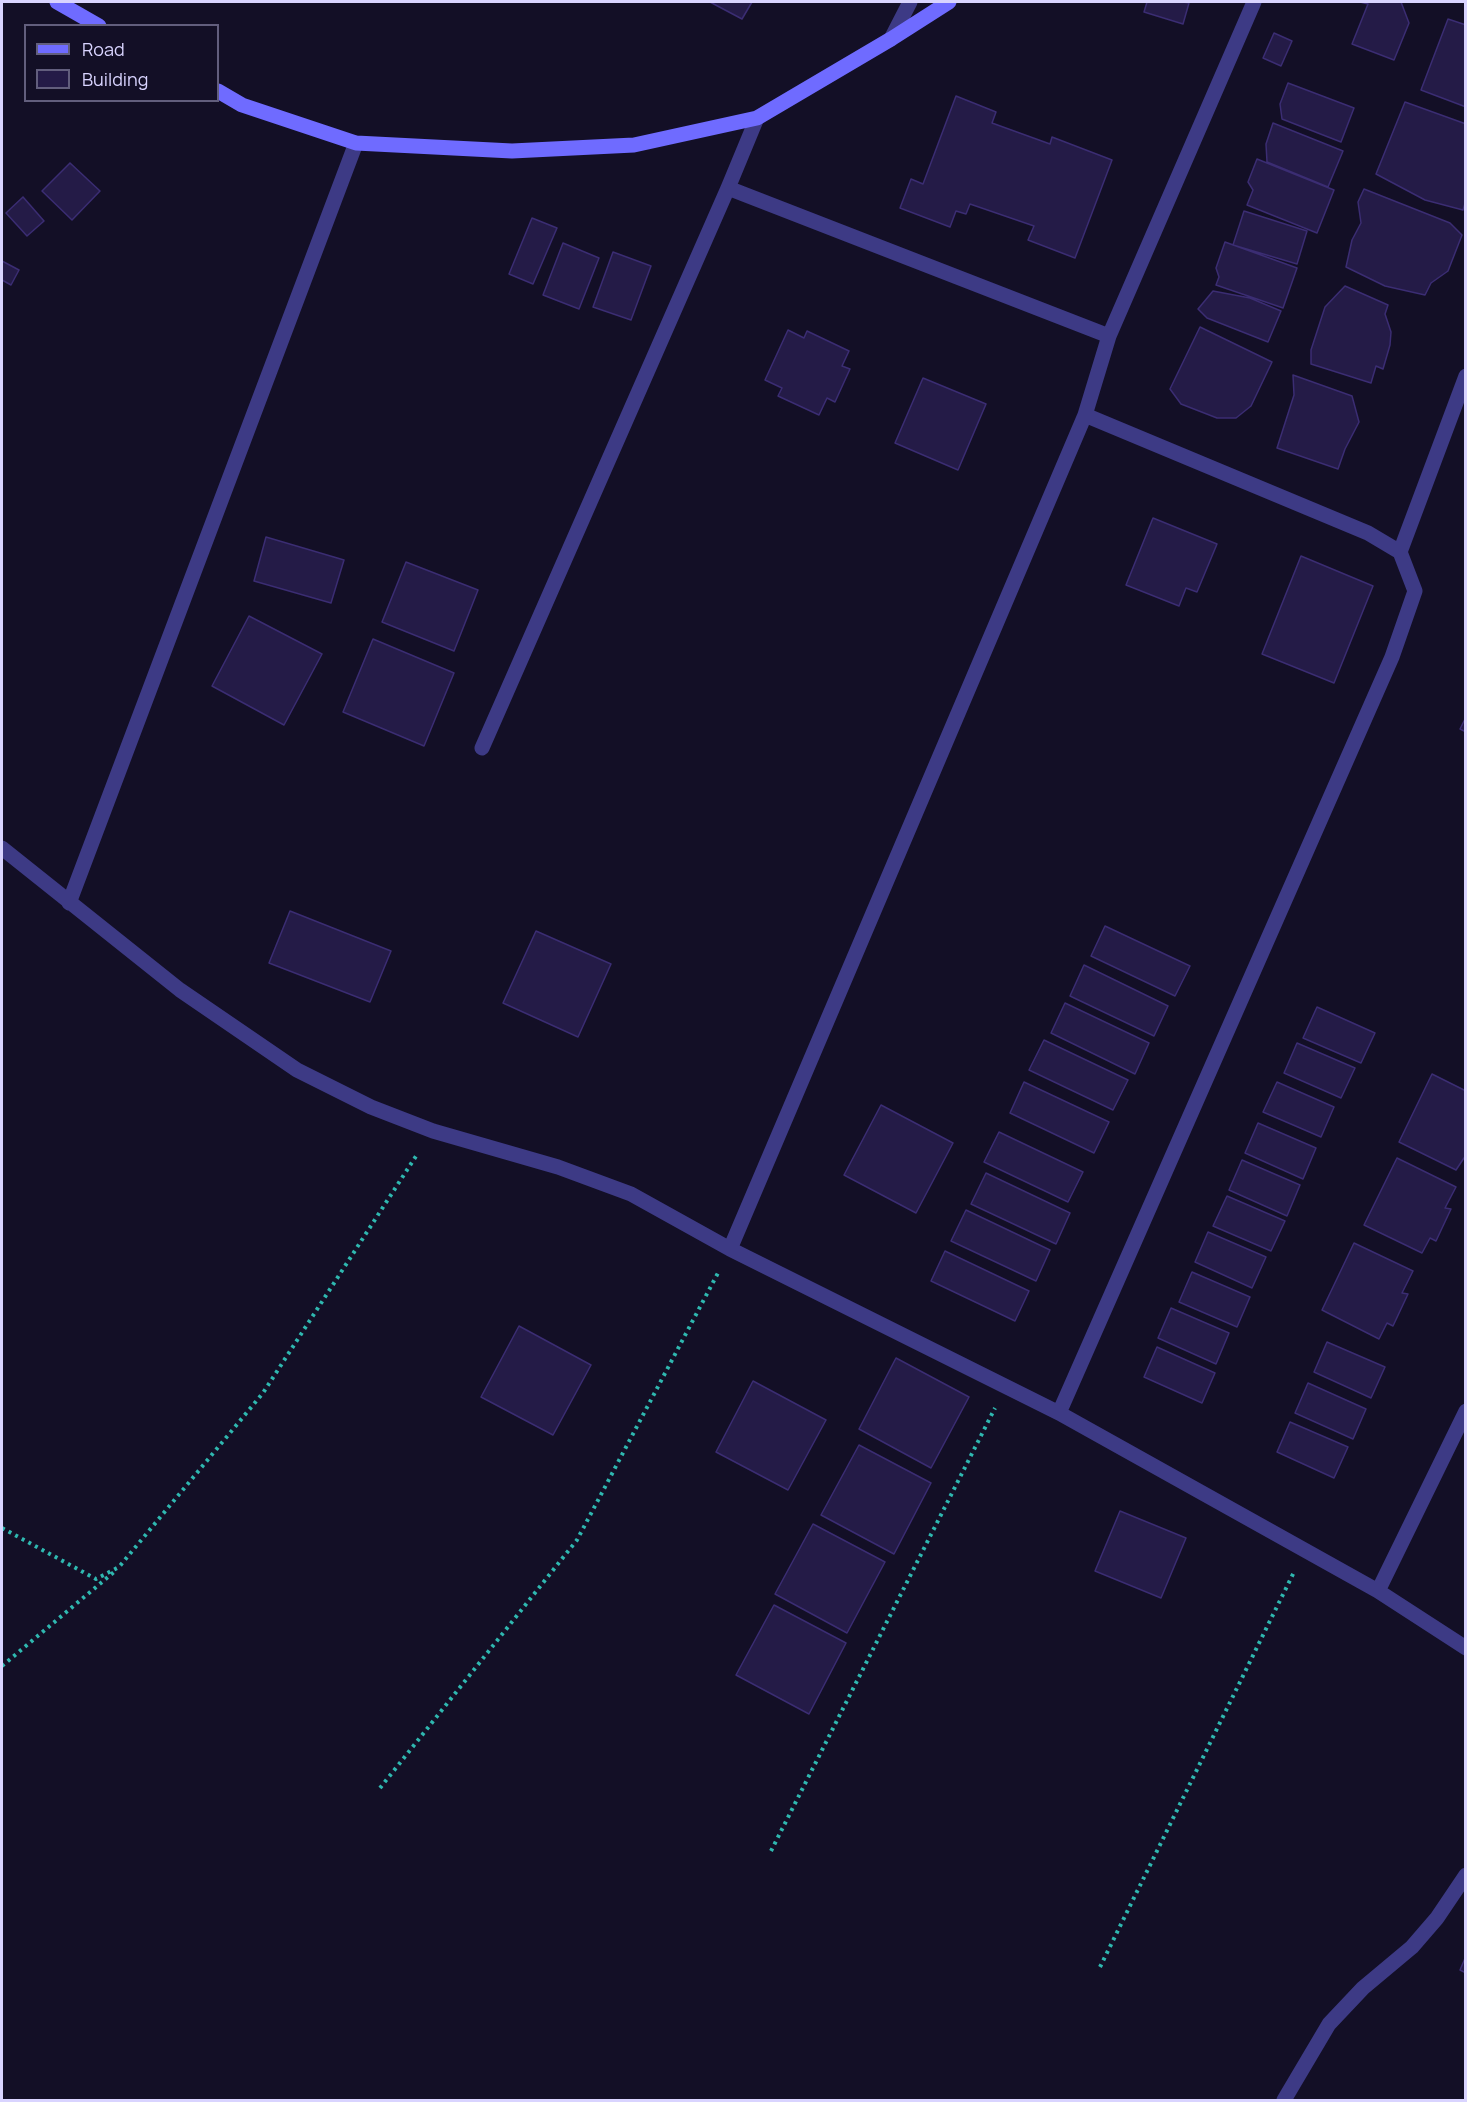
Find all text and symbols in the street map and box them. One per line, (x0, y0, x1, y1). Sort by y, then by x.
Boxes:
legend (24, 24, 219, 102)
text: Road (82, 37, 125, 61)
text: Building (82, 67, 148, 91)

